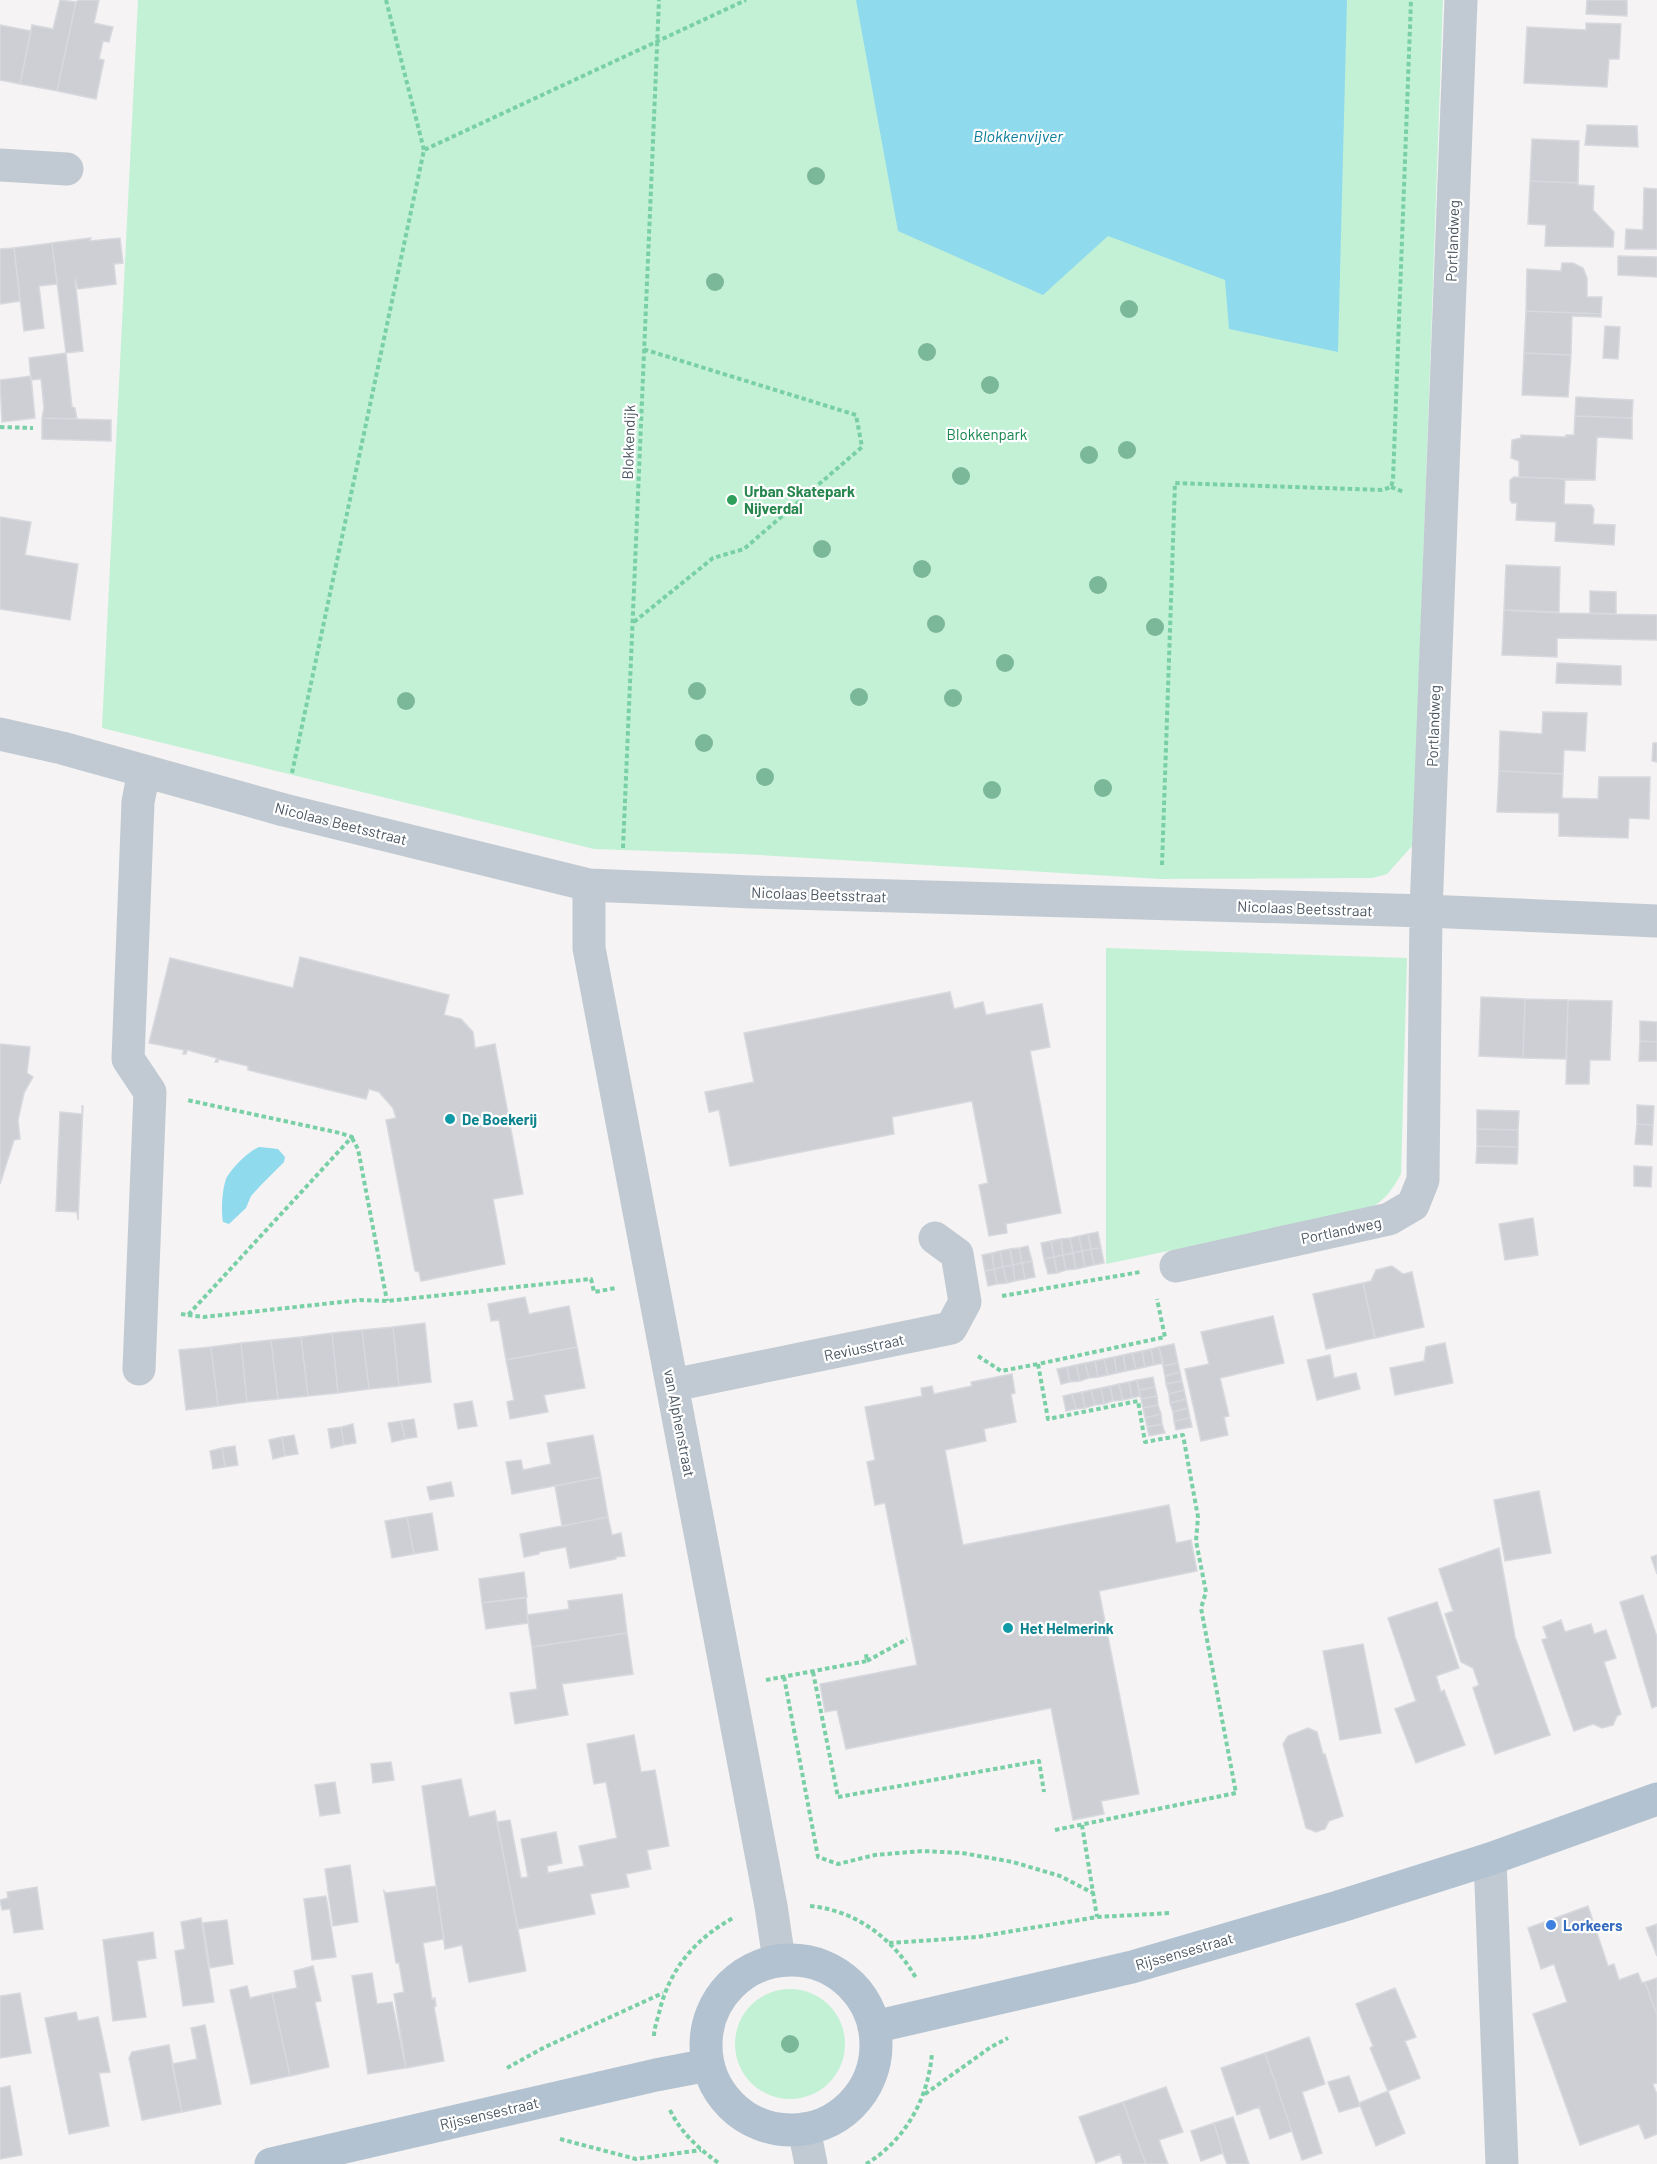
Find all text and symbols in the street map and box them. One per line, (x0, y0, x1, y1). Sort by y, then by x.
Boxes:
water label: Blokkenvijver (973, 126, 1064, 145)
street label: Portlandweg (1442, 200, 1462, 282)
street label: Blokkendijk (618, 404, 638, 480)
park label: Blokkenpark (947, 425, 1028, 443)
place label: Urban Skatepark Nijverdal (744, 482, 855, 517)
marker: Urban Skatepark Nijverdal (725, 493, 739, 507)
street label: Portlandweg (1423, 685, 1443, 767)
street label: Nicolaas Beetsstraat (273, 798, 409, 848)
street label: Nicolaas Beetsstraat (751, 883, 887, 905)
street label: Nicolaas Beetsstraat (1237, 897, 1373, 919)
place label: De Boekerij (462, 1110, 537, 1128)
marker: De Boekerij (443, 1112, 457, 1126)
street label: Portlandweg (1299, 1213, 1383, 1247)
street label: Reviusstraat (822, 1330, 906, 1364)
street label: van Alphenstraat (661, 1368, 699, 1478)
place label: Het Helmerink (1020, 1619, 1114, 1637)
marker: Het Helmerink (1001, 1621, 1015, 1635)
place label: Lorkeers (1563, 1916, 1623, 1934)
marker: Lorkeers (1544, 1918, 1558, 1932)
street label: Rijssensestraat (1133, 1928, 1235, 1974)
street label: Rijssensestraat (438, 2093, 540, 2133)

